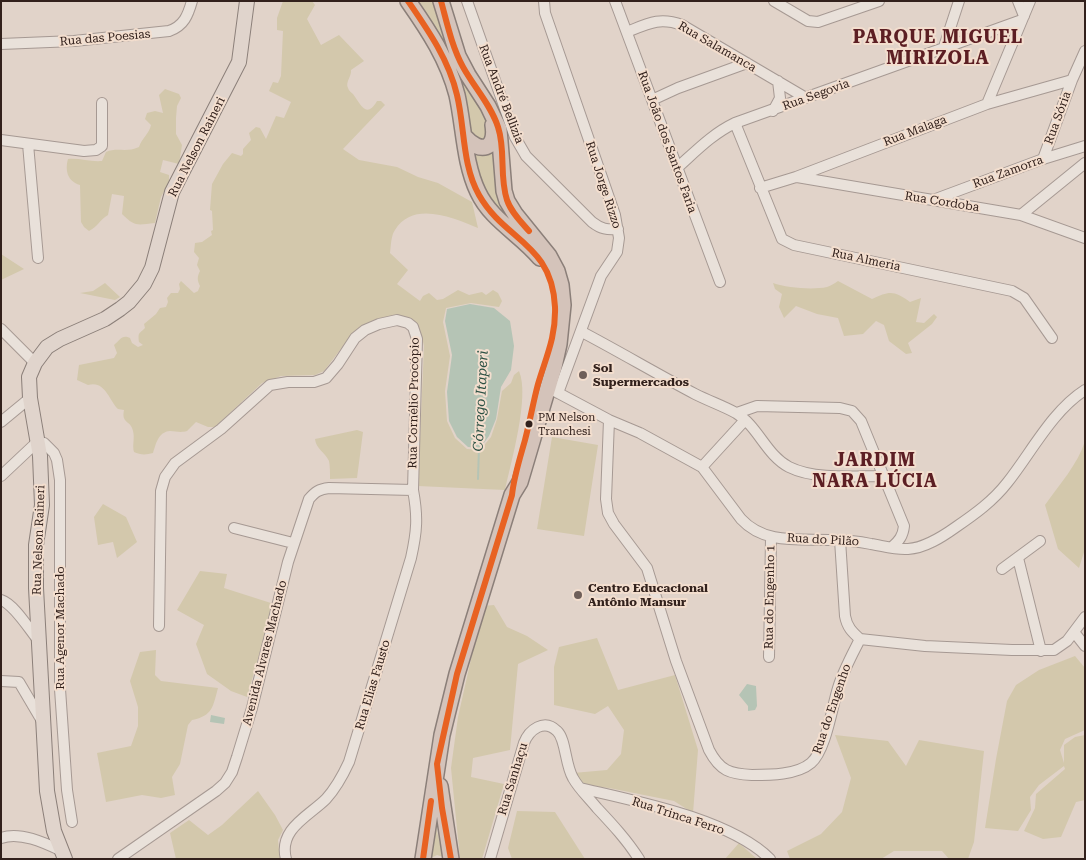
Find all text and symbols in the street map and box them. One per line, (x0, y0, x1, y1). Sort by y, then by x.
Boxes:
street label: Rua Salamanca (675, 19, 759, 75)
street label: Rua das Poesias (59, 27, 151, 49)
district label: PARQUE MIGUEL MIRIZOLA (851, 27, 1025, 70)
street label: Rua André Bellizia (475, 42, 527, 146)
street label: Rua João dos Santos Faria (635, 69, 699, 215)
street label: Rua Segovia (781, 76, 851, 114)
street label: Rua Sória (1042, 90, 1074, 146)
street label: Rua Nelson Raineri (166, 95, 228, 199)
street label: Rua Malaga (881, 112, 949, 150)
street label: Rua Jorge Rizzo (582, 140, 624, 230)
street label: Rua Zamorra (971, 153, 1045, 191)
street label: Rua Cordoba (904, 189, 980, 215)
street label: Rua Almeria (830, 246, 902, 274)
street label: Rua Cornélio Procópio (406, 337, 422, 469)
water label: Córrego Itaperi (470, 350, 492, 452)
place label: Sol Supermercados (593, 361, 689, 389)
marker: Sol Supermercados (577, 369, 589, 381)
place label: PM Nelson Tranchesi (538, 411, 595, 437)
marker: PM Nelson Tranchesi (524, 419, 534, 429)
district label: JARDIM NARA LÚCIA (811, 450, 939, 492)
street label: Rua Nelson Raineri (30, 485, 48, 595)
street label: Rua do Pilão (787, 531, 859, 549)
street label: Rua do Engenho 1 (762, 545, 778, 649)
street label: Rua Agenor Machado (53, 566, 67, 690)
street label: Avenida Alvares Machado (240, 579, 290, 727)
place label: Centro Educacional Antônio Mansur (588, 581, 708, 609)
marker: Centro Educacional Antônio Mansur (572, 589, 584, 601)
street label: Rua Elias Fausto (352, 638, 394, 732)
street label: Rua do Engenho (810, 662, 854, 756)
street label: Rua Sanhaçu (495, 741, 531, 817)
street label: Rua Trinca Ferro (630, 794, 726, 838)

